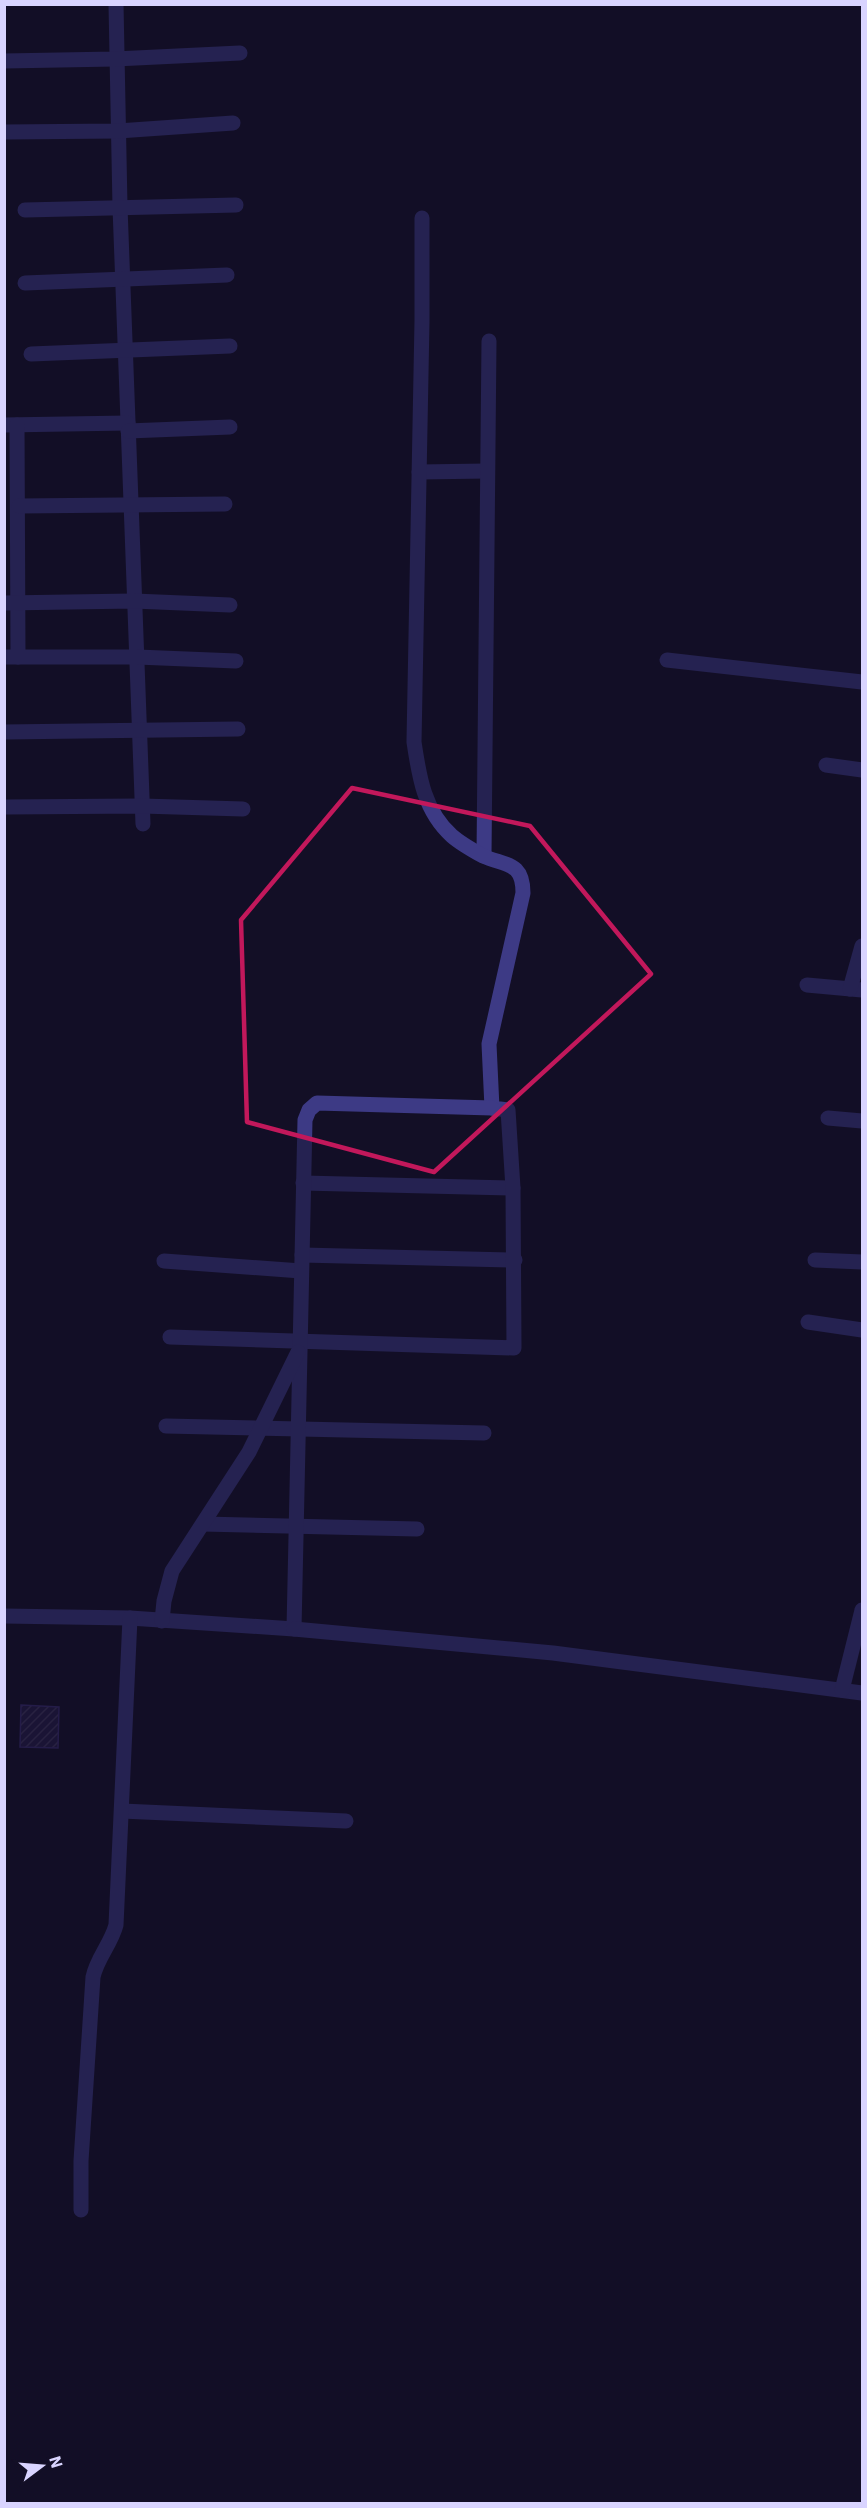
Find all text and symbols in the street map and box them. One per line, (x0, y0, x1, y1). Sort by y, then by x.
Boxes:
north arrow (12, 2436, 72, 2496)
text: N (45, 2454, 68, 2470)

